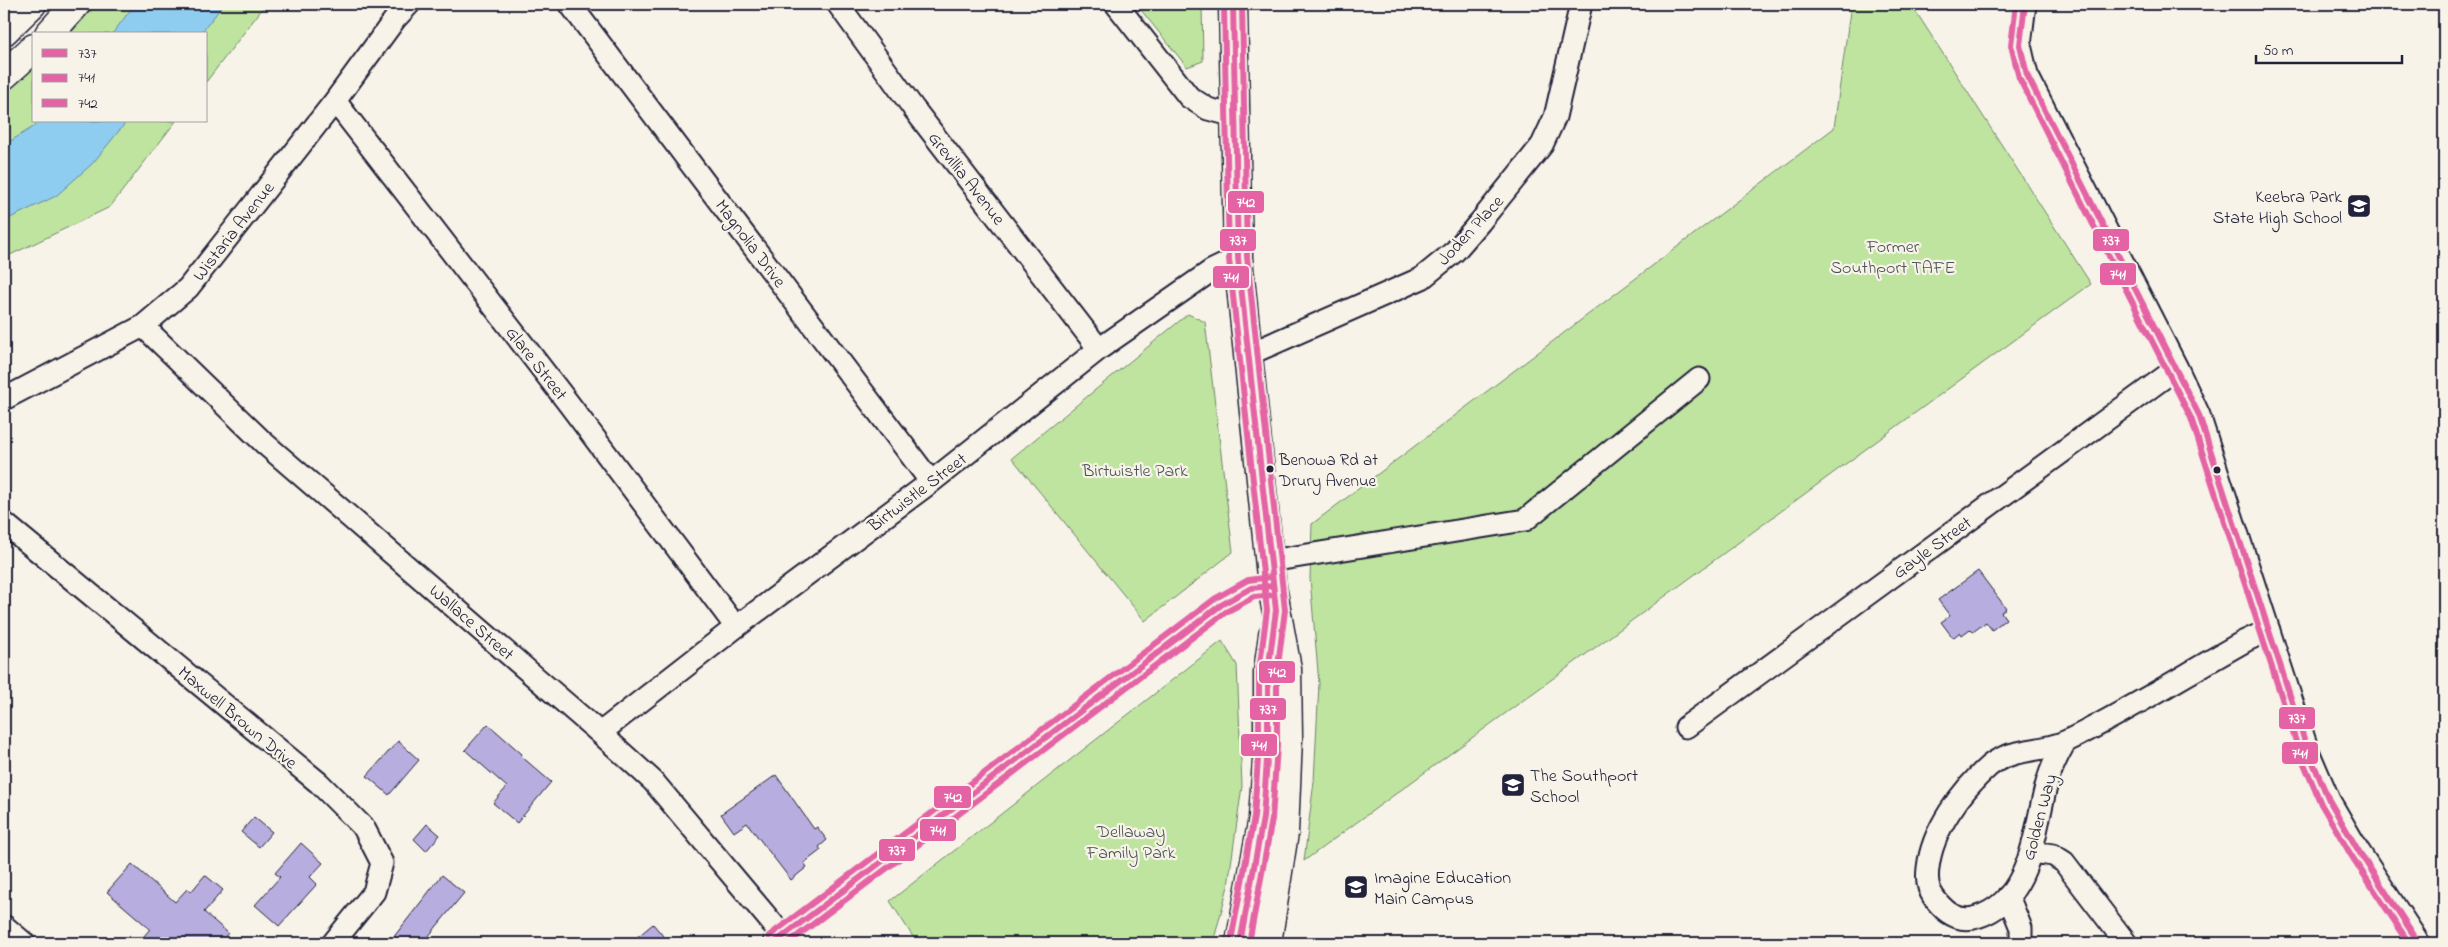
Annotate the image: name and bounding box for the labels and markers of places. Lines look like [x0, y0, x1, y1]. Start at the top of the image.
place label: Keebra Park State High School [2213, 185, 2342, 233]
school or university icon: Keebra Park State High School [2346, 193, 2372, 219]
place label: Benowa Rd at Drury Avenue [1278, 448, 1378, 495]
marker: Benowa Rd at Drury Avenue [1265, 464, 1275, 474]
unlabelled marker [2212, 465, 2222, 475]
place label: The Southport School [1530, 764, 1638, 811]
school or university icon: The Southport School [1500, 772, 1526, 798]
place label: Imagine Education Main Campus [1374, 866, 1511, 913]
school or university icon: Imagine Education Main Campus [1343, 874, 1369, 900]

